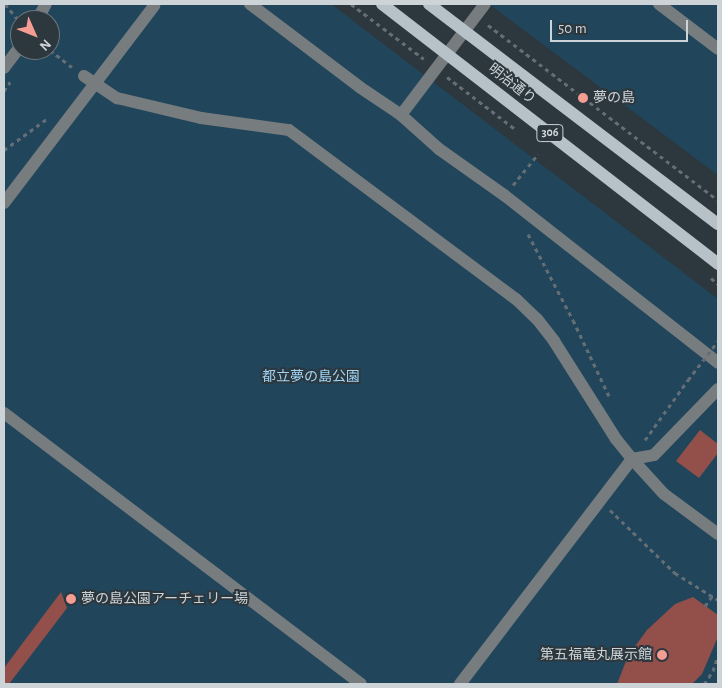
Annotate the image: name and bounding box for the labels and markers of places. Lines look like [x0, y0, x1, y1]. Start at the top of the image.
place label: 夢の島 [593, 90, 635, 106]
marker: 夢の島 [577, 92, 589, 104]
place label: 夢の島公園アーチェリー場 [81, 591, 248, 607]
marker: 夢の島公園アーチェリー場 [65, 593, 77, 605]
place label: 第五福竜丸展示館 [540, 647, 652, 663]
marker: 第五福竜丸展示館 [656, 649, 668, 661]

